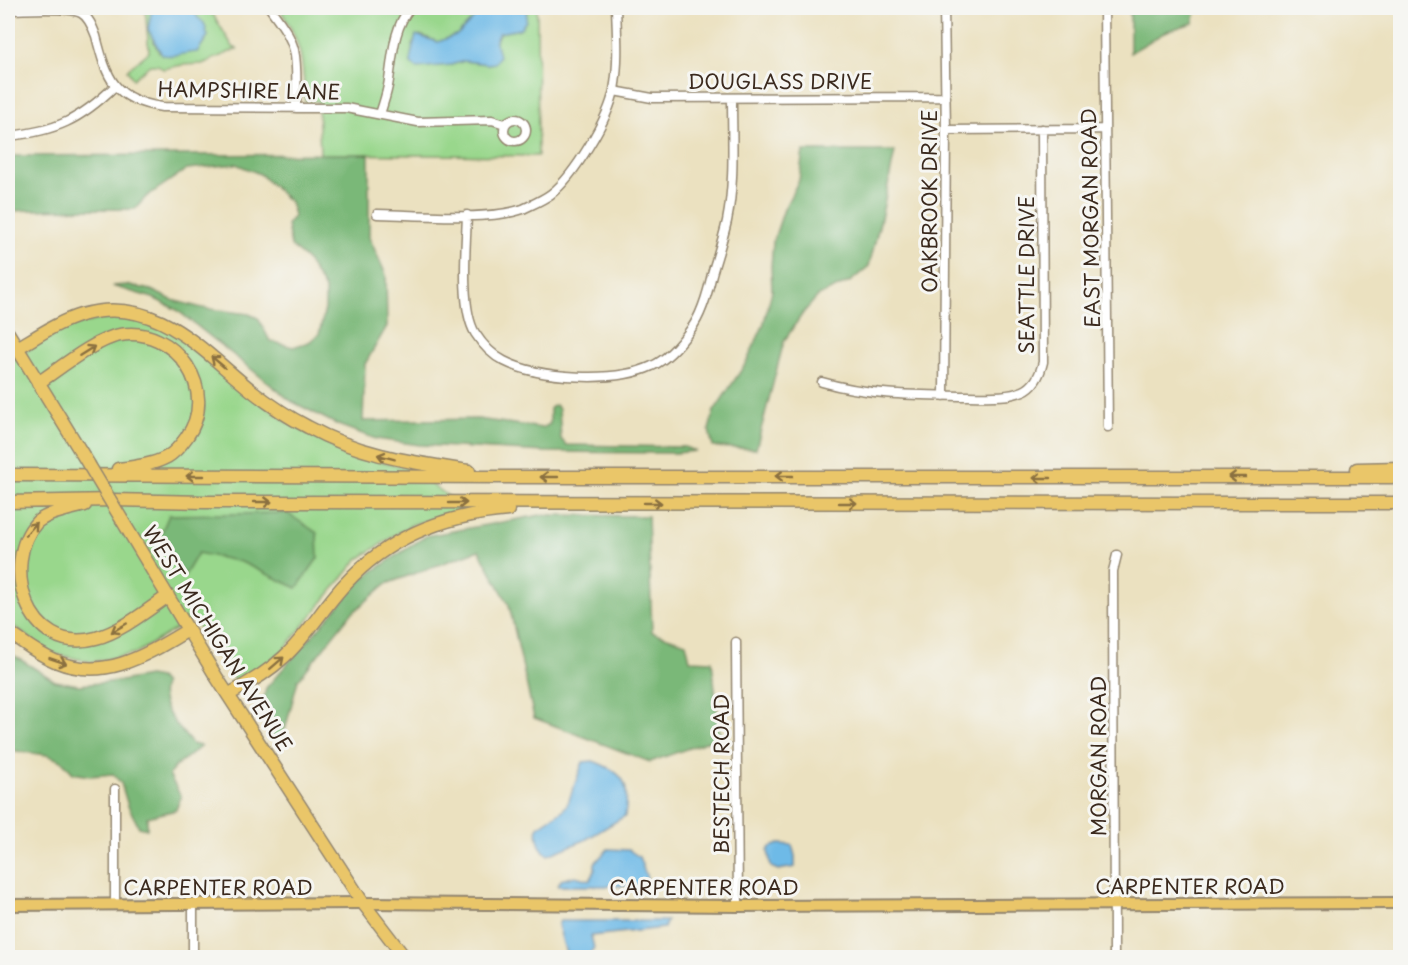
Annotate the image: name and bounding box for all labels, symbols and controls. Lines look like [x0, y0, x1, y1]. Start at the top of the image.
street label: DOUGLASS DRIVE [688, 66, 872, 96]
street label: HAMPSHIRE LANE [157, 73, 341, 107]
street label: EAST MORGAN ROAD [1073, 108, 1107, 328]
street label: OAKBROOK DRIVE [914, 109, 944, 293]
street label: SEATTLE DRIVE [1011, 196, 1041, 354]
one-way arrow [78, 344, 95, 356]
one-way arrow [211, 355, 226, 369]
one-way arrow [377, 451, 396, 463]
one-way arrow [186, 470, 206, 482]
one-way arrow [540, 471, 560, 483]
one-way arrow [775, 471, 795, 482]
one-way arrow [1228, 471, 1248, 483]
one-way arrow [1033, 472, 1053, 483]
one-way arrow [252, 496, 272, 508]
one-way arrow [447, 497, 467, 509]
one-way arrow [642, 497, 662, 509]
one-way arrow [837, 497, 857, 509]
street label: WEST MICHIGAN AVENUE [136, 519, 300, 757]
one-way arrow [24, 522, 38, 537]
one-way arrow [110, 623, 128, 634]
one-way arrow [269, 656, 284, 670]
one-way arrow [48, 657, 67, 668]
street label: MORGAN ROAD [1083, 676, 1113, 836]
street label: BESTECH ROAD [706, 694, 736, 854]
street label: CARPENTER ROAD [1095, 871, 1285, 901]
street label: CARPENTER ROAD [123, 872, 313, 902]
street label: CARPENTER ROAD [609, 872, 799, 902]

